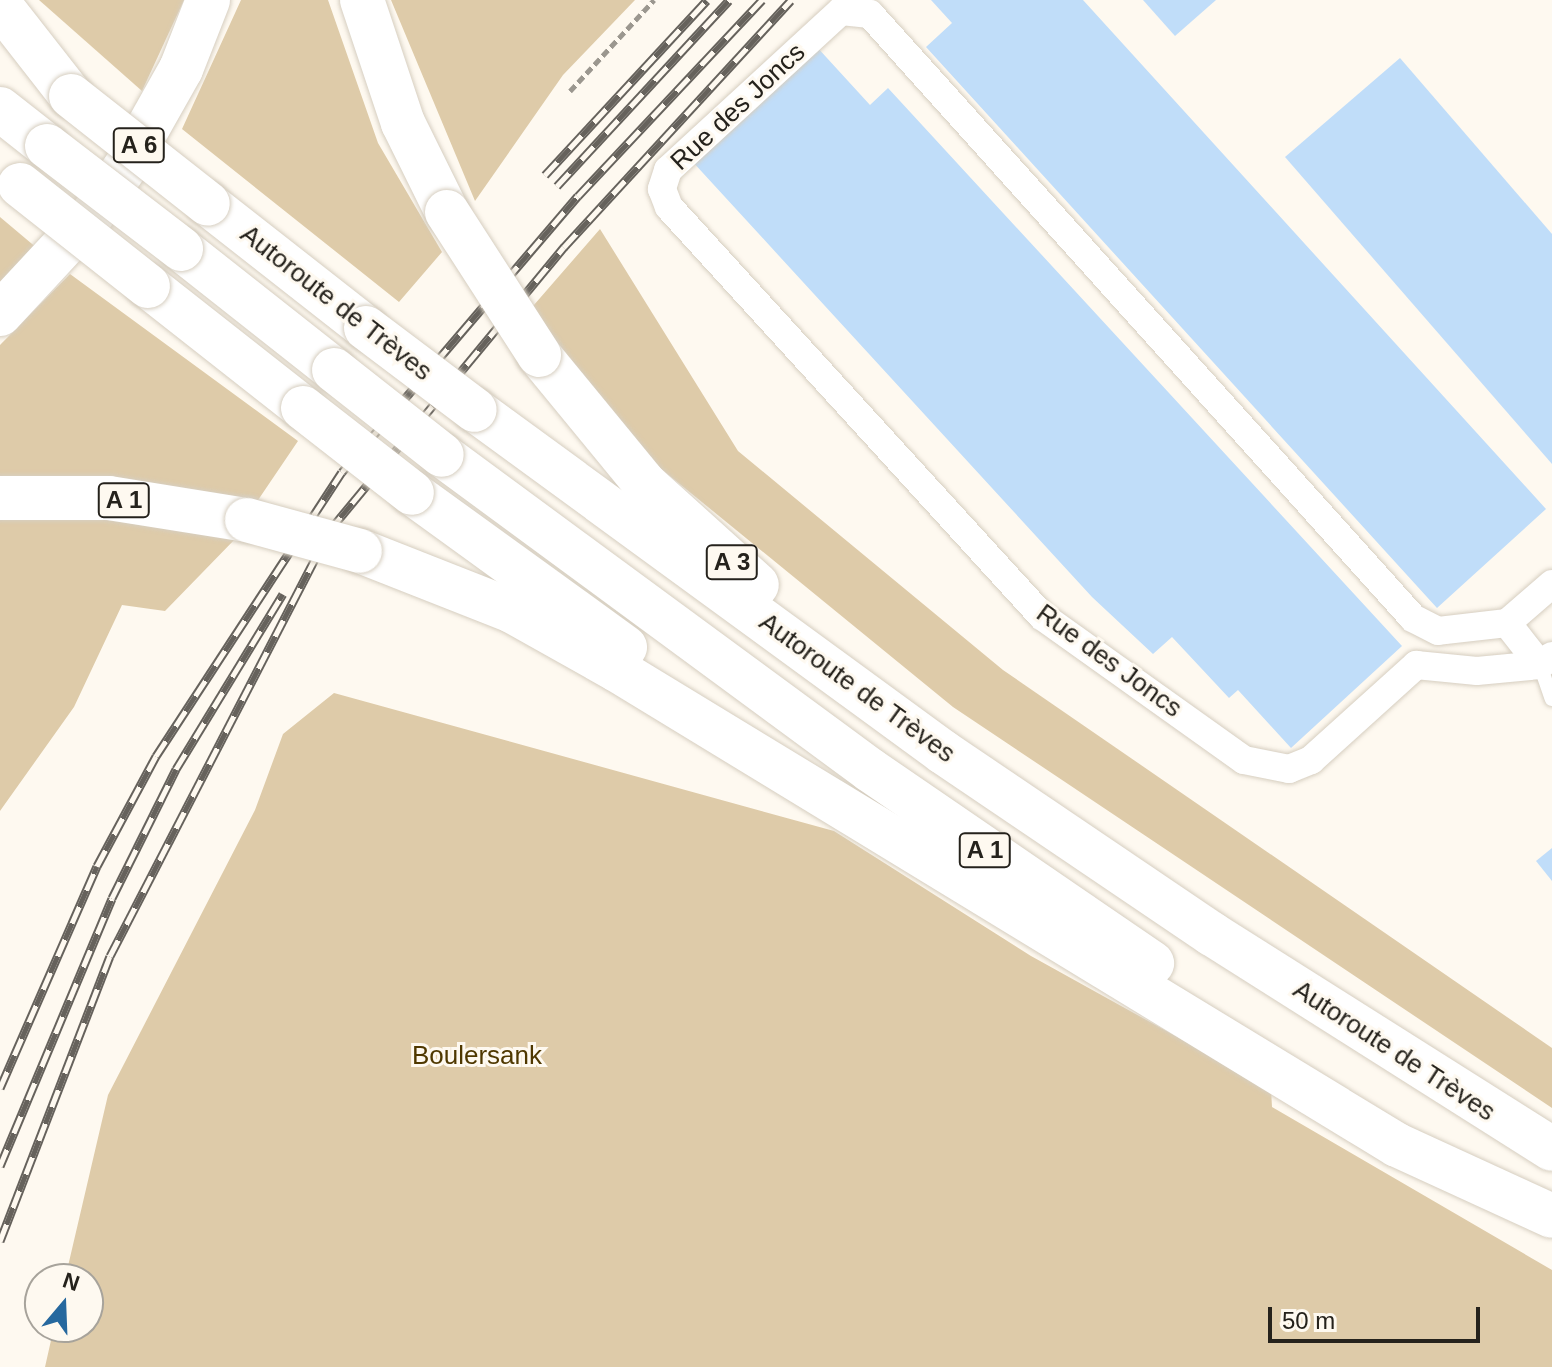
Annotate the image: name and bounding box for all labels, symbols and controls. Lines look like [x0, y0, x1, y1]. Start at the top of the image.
street label: Rue des Joncs [664, 37, 812, 177]
road number: A 6 [111, 125, 167, 165]
street label: Autoroute de Trèves [234, 218, 438, 388]
road number: A 1 [96, 480, 152, 520]
road number: A 3 [704, 542, 760, 582]
street label: Rue des Joncs [1030, 598, 1188, 724]
street label: Autoroute de Trèves [753, 606, 961, 770]
road number: A 1 [957, 830, 1013, 870]
street label: Autoroute de Trèves [1287, 974, 1501, 1128]
park label: Boulersank [412, 1040, 542, 1072]
north arrow [24, 1263, 104, 1343]
text: N [60, 1267, 83, 1296]
scale bar [1272, 1291, 1484, 1341]
text: 50 m [1282, 1307, 1335, 1334]

